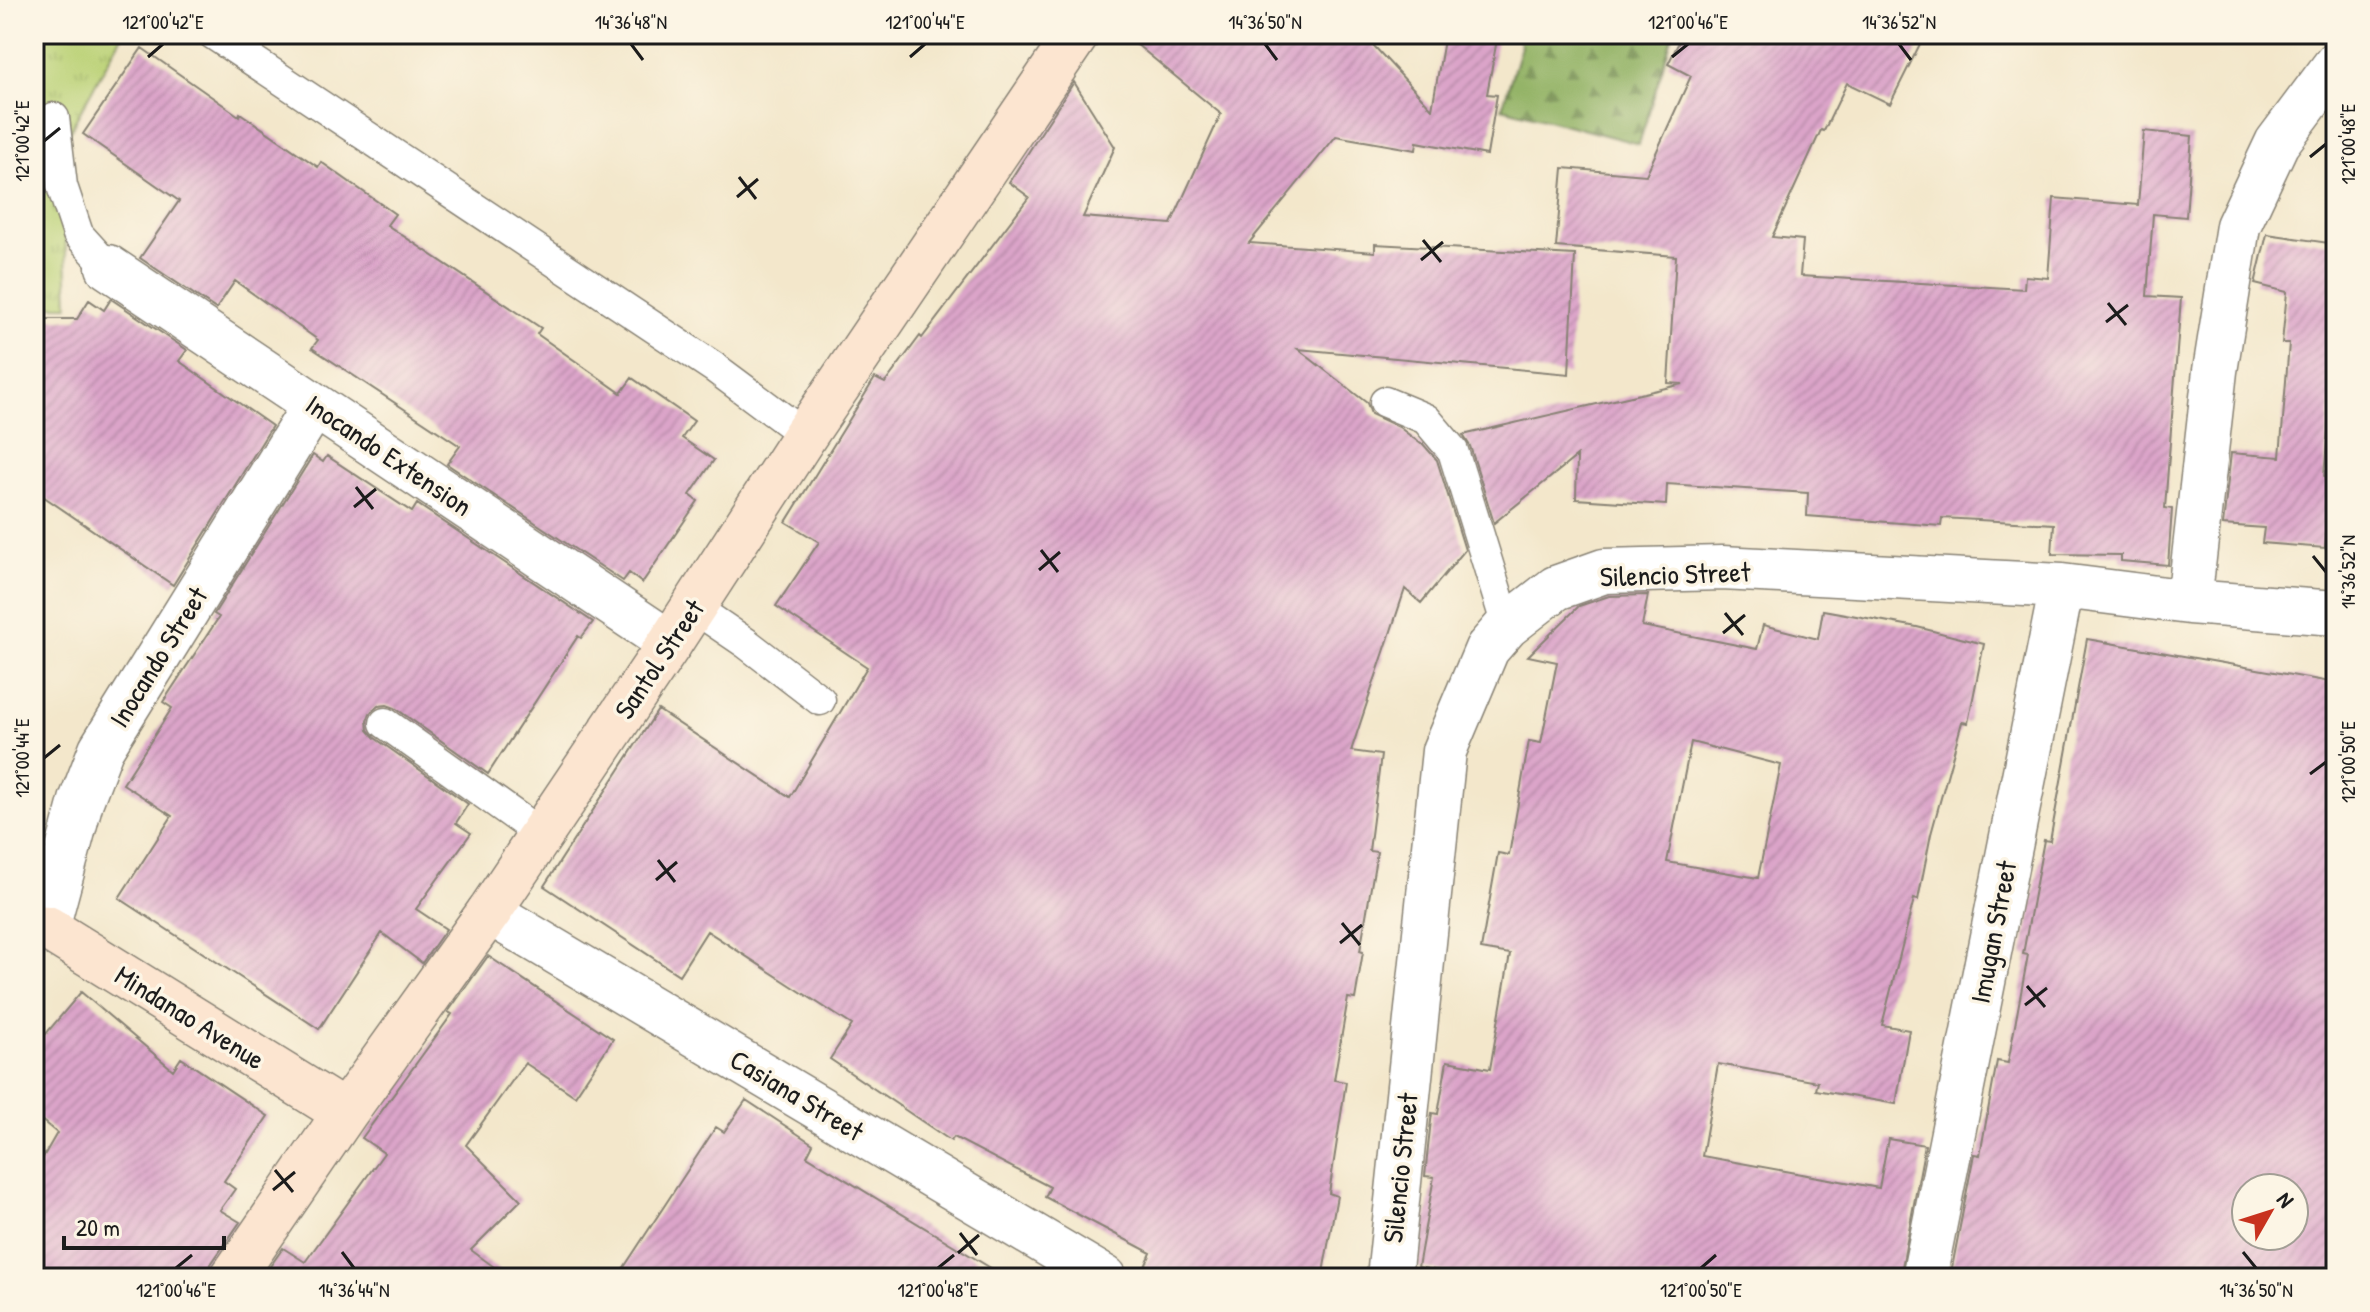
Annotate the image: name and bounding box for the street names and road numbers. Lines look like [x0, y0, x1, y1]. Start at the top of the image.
street label: Inocando Extension [298, 385, 480, 525]
street label: Silencio Street [1599, 552, 1751, 596]
street label: Inocando Street [100, 579, 216, 734]
street label: Santol Street [605, 592, 713, 726]
street label: Imugan Street [1961, 857, 2026, 1007]
street label: Mindanao Avenue [108, 956, 272, 1078]
street label: Casiana Street [723, 1040, 871, 1150]
street label: Silencio Street [1373, 1091, 1427, 1245]

